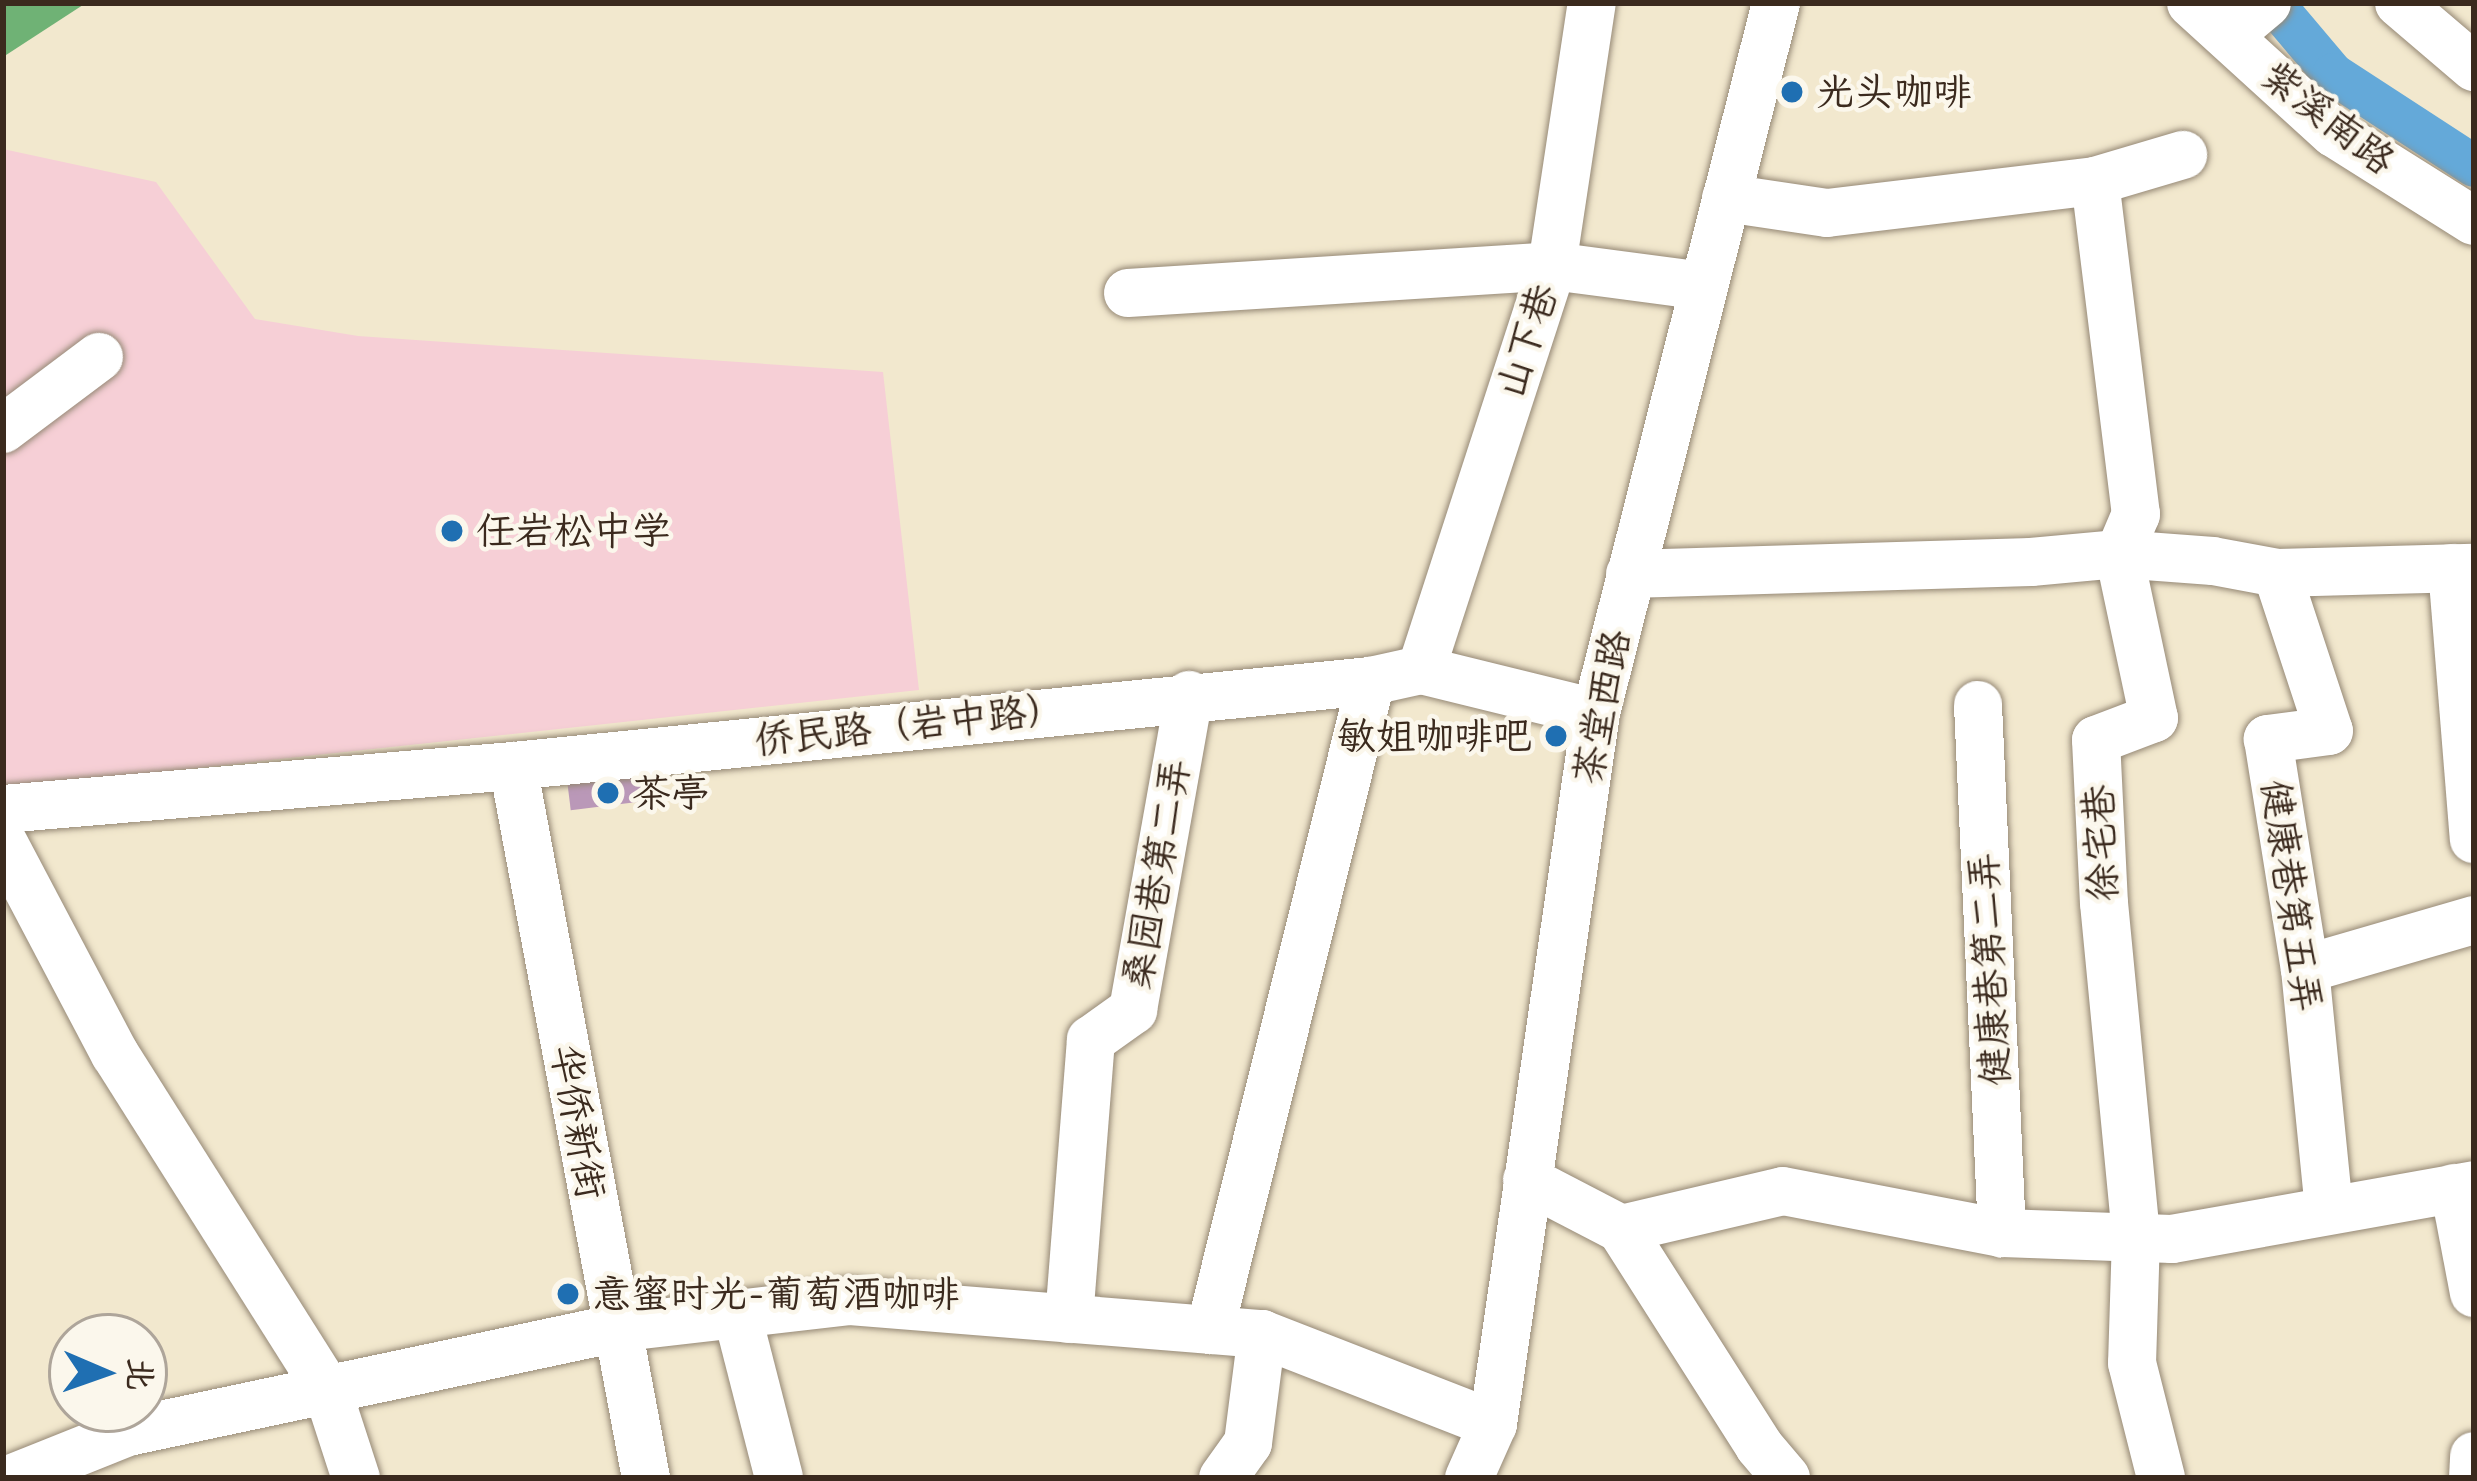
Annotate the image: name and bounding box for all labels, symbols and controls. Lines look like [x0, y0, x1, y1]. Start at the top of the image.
street label: 紫溪南路 [2252, 52, 2404, 184]
place label: 光头咖啡 [1816, 69, 1972, 115]
marker: 光头咖啡 [1779, 79, 1805, 105]
street label: 山下巷 [1487, 278, 1567, 404]
place label: 任岩松中学 [476, 508, 671, 554]
marker: 任岩松中学 [439, 518, 465, 544]
street label: 茶堂西路 [1564, 626, 1640, 788]
street label: 侨民路（岩中路） [752, 685, 1068, 765]
place label: 敏姐咖啡吧 [1337, 713, 1532, 759]
marker: 敏姐咖啡吧 [1543, 723, 1569, 749]
street label: 桑园巷第二弄 [1114, 755, 1200, 993]
place label: 茶亭 [632, 770, 710, 816]
street label: 健康巷第五弄 [2252, 777, 2330, 1015]
marker: 茶亭 [595, 780, 621, 806]
street label: 徐宅巷 [2075, 783, 2127, 903]
street label: 健康巷第二弄 [1961, 851, 2019, 1087]
street label: 华侨新街 [541, 1041, 615, 1203]
place label: 意蜜时光-葡萄酒咖啡 [592, 1271, 960, 1317]
marker: 意蜜时光-葡萄酒咖啡 [555, 1281, 581, 1307]
north arrow [48, 1313, 168, 1433]
text: 北 [119, 1357, 163, 1391]

